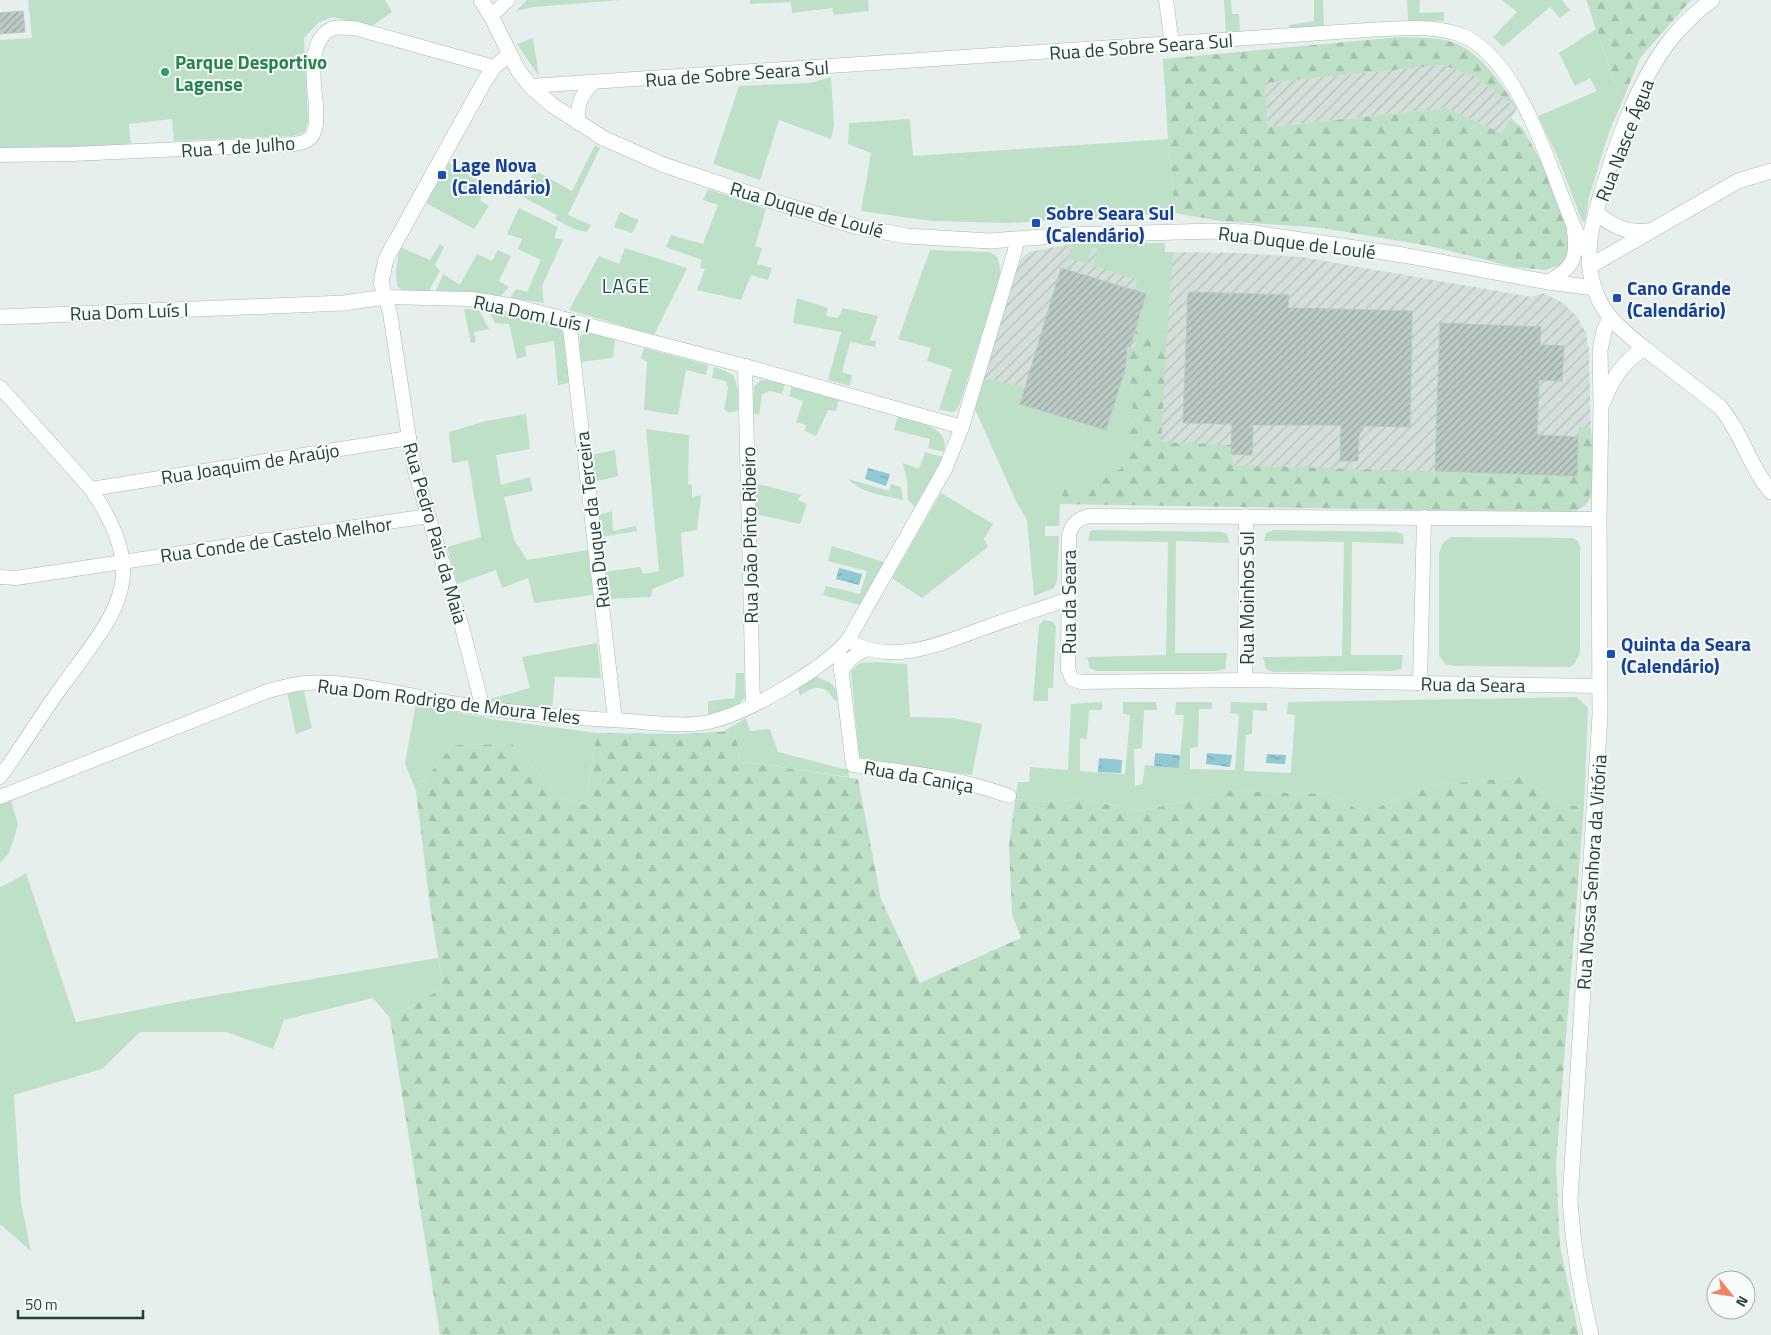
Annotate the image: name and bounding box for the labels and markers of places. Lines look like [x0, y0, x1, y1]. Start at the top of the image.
place label: Parque Desportivo Lagense [175, 47, 327, 98]
marker: Parque Desportivo Lagense [159, 66, 171, 78]
place label: Lage Nova (Calendário) [452, 150, 551, 201]
marker: Lage Nova (Calendário) [436, 169, 448, 181]
place label: Sobre Seara Sul (Calendário) [1046, 198, 1174, 249]
marker: Sobre Seara Sul (Calendário) [1030, 217, 1042, 229]
place label: Cano Grande (Calendário) [1627, 273, 1731, 324]
marker: Cano Grande (Calendário) [1611, 292, 1623, 304]
place label: Quinta da Seara (Calendário) [1621, 629, 1751, 680]
marker: Quinta da Seara (Calendário) [1605, 648, 1617, 660]

